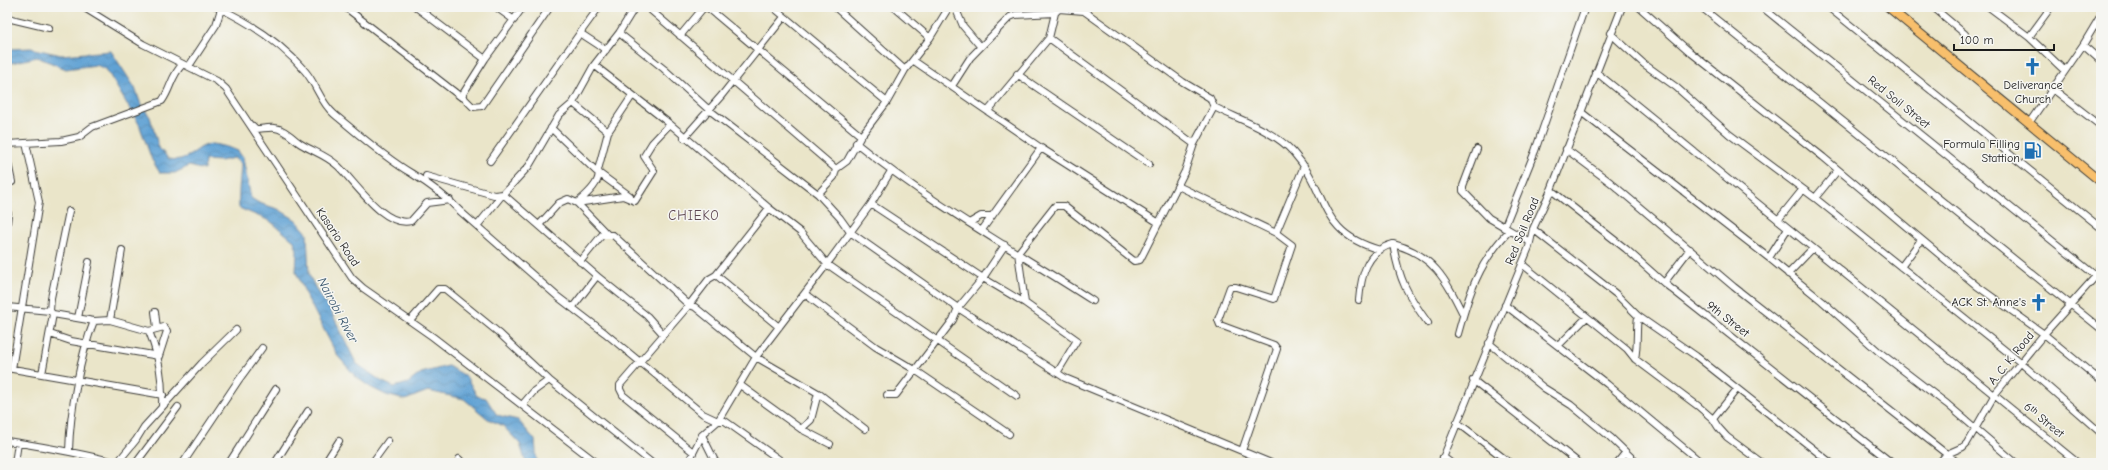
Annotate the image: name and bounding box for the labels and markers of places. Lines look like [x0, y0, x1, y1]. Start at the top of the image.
church icon: Deliverance Church [2023, 56, 2043, 76]
place label: Deliverance Church [2004, 78, 2062, 106]
place label: Formula Filling Stattion [1943, 137, 2020, 165]
fuel station icon: Formula Filling Stattion [2023, 141, 2043, 161]
church icon: ACK St. Anne's [2029, 292, 2049, 312]
place label: ACK St. Anne's [1951, 295, 2026, 309]

